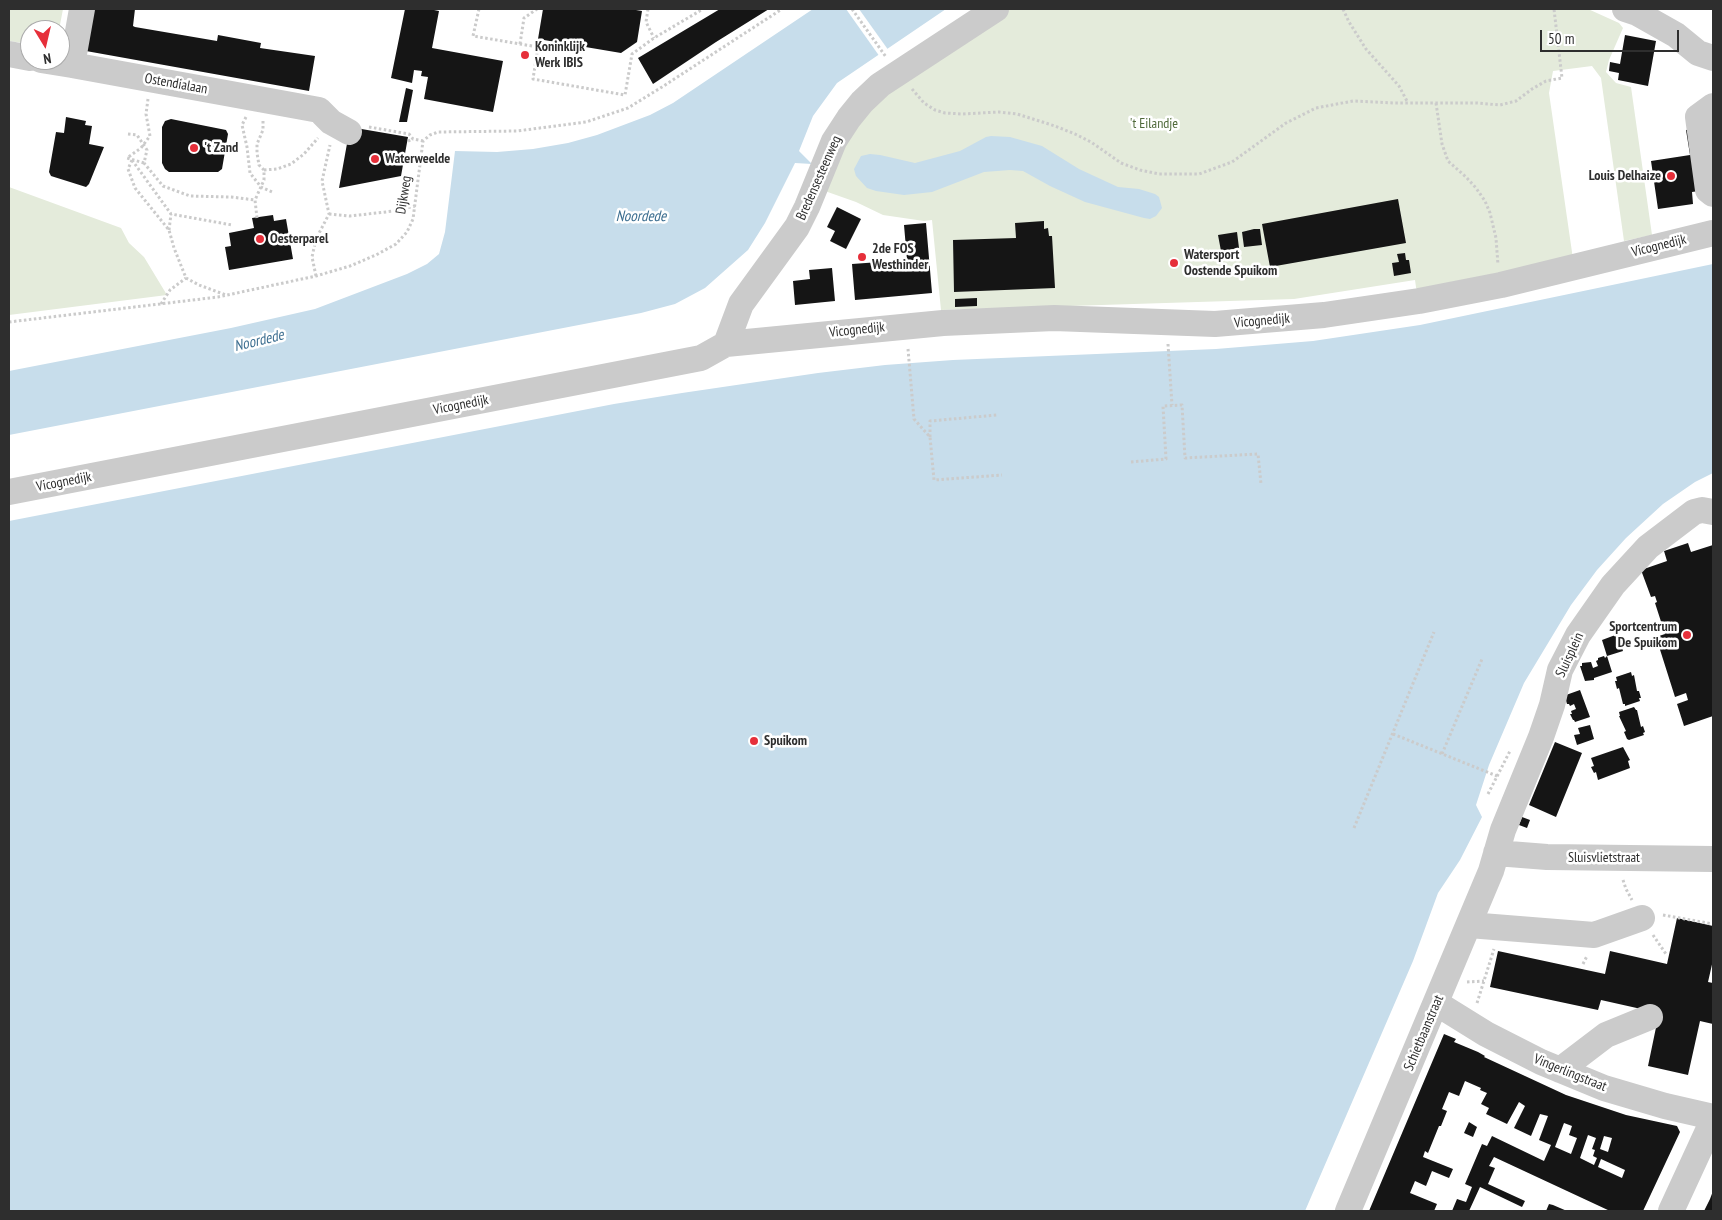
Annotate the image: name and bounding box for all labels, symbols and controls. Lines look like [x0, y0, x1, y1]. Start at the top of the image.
north arrow [20, 20, 70, 70]
scale bar [1542, 20, 1681, 52]
text: 50 m [1548, 29, 1574, 48]
place label: Koninklijk Werk IBIS [535, 39, 585, 72]
text: N [42, 49, 52, 68]
marker: Koninklijk Werk IBIS [519, 49, 531, 61]
street label: Ostendialaan [143, 70, 209, 98]
park label: 't Eilandje [1130, 116, 1178, 132]
street label: Bredensesteenweg [793, 133, 845, 223]
place label: 't Zand [204, 140, 238, 156]
marker: 't Zand [188, 142, 200, 154]
place label: Waterweelde [385, 151, 450, 167]
marker: Waterweelde [369, 153, 381, 165]
place label: Louis Delhaize [1589, 168, 1661, 184]
marker: Louis Delhaize [1665, 170, 1677, 182]
street label: Dijkweg [393, 175, 415, 215]
water label: Noordede [616, 208, 666, 226]
place label: Oesterparel [270, 231, 328, 247]
street label: Vicognedijk [1630, 231, 1688, 261]
marker: Oesterparel [254, 233, 266, 245]
place label: 2de FOS Westhinder [872, 241, 928, 274]
place label: Watersport Oostende Spuikom [1184, 247, 1277, 280]
marker: 2de FOS Westhinder [856, 251, 868, 263]
marker: Watersport Oostende Spuikom [1168, 257, 1180, 269]
street label: Vicognedijk [1233, 310, 1291, 332]
street label: Vicognedijk [828, 319, 886, 341]
water label: Noordede [232, 326, 286, 356]
street label: Vicognedijk [432, 391, 490, 419]
street label: Vicognedijk [35, 468, 93, 496]
place label: Sportcentrum De Spuikom [1609, 619, 1677, 652]
marker: Sportcentrum De Spuikom [1681, 629, 1693, 641]
street label: Sluisplein [1552, 630, 1588, 680]
place label: Spuikom [764, 733, 807, 749]
marker: Spuikom [748, 735, 760, 747]
street label: Sluisvlietstraat [1568, 850, 1640, 866]
street label: Schietbaanstraat [1401, 993, 1447, 1073]
street label: Vingerlingstraat [1531, 1051, 1609, 1095]

